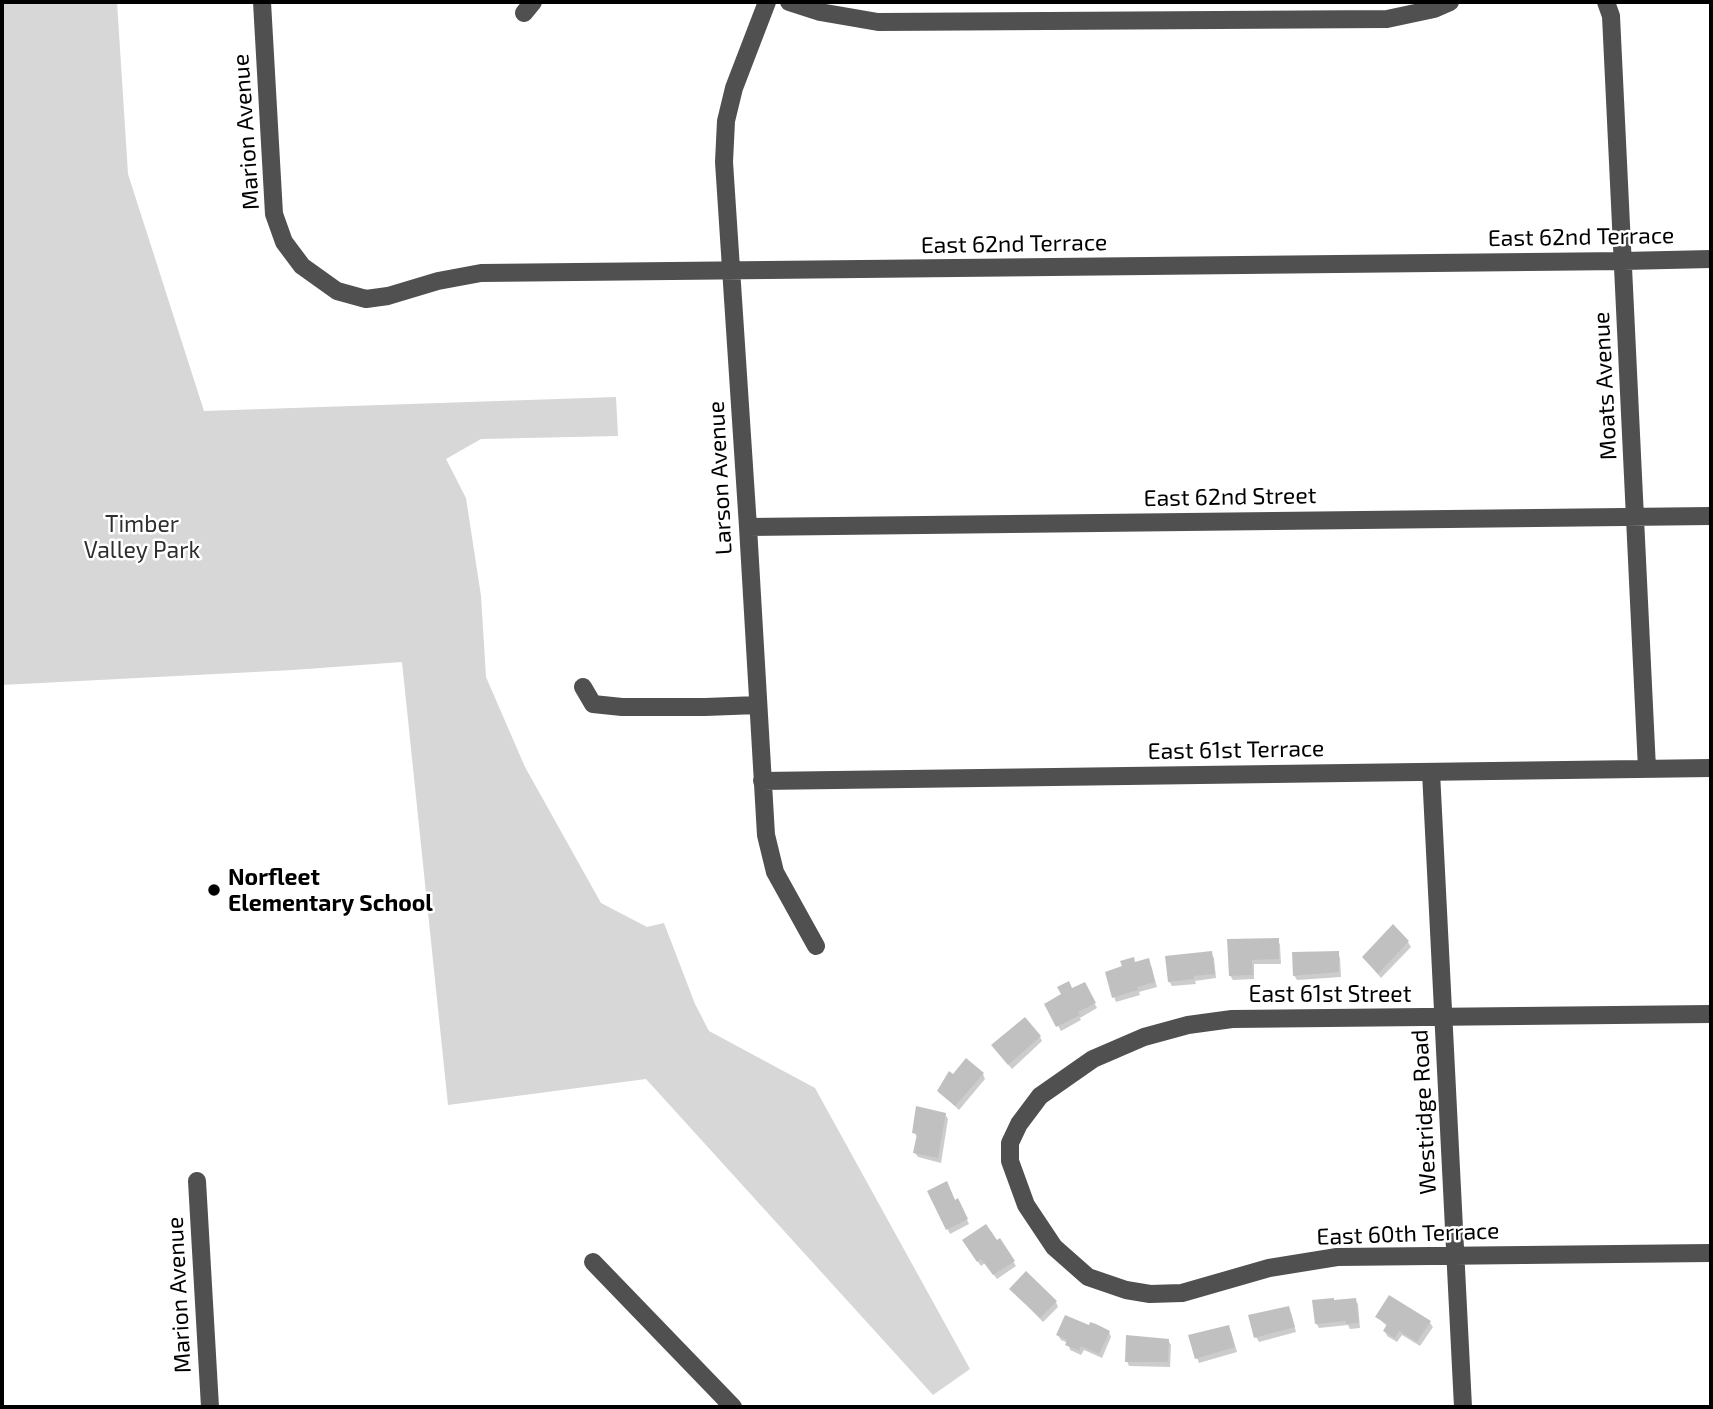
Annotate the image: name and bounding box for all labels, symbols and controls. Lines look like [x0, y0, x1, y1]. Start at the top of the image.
street label: Marion Avenue [227, 53, 265, 211]
street label: East 62nd Terrace [1488, 222, 1674, 252]
street label: East 62nd Terrace [921, 229, 1107, 259]
street label: Moats Avenue [1587, 311, 1623, 461]
street label: Larson Avenue [702, 400, 738, 556]
street label: East 62nd Street [1143, 482, 1317, 512]
park label: Timber Valley Park [84, 510, 200, 564]
street label: East 61st Terrace [1147, 735, 1325, 765]
place label: Norfleet Elementary School [228, 863, 433, 917]
marker: Norfleet Elementary School [206, 882, 222, 898]
street label: East 61st Street [1249, 980, 1411, 1008]
street label: Westridge Road [1406, 1029, 1442, 1195]
street label: Marion Avenue [161, 1216, 197, 1374]
street label: East 60th Terrace [1316, 1217, 1500, 1251]

